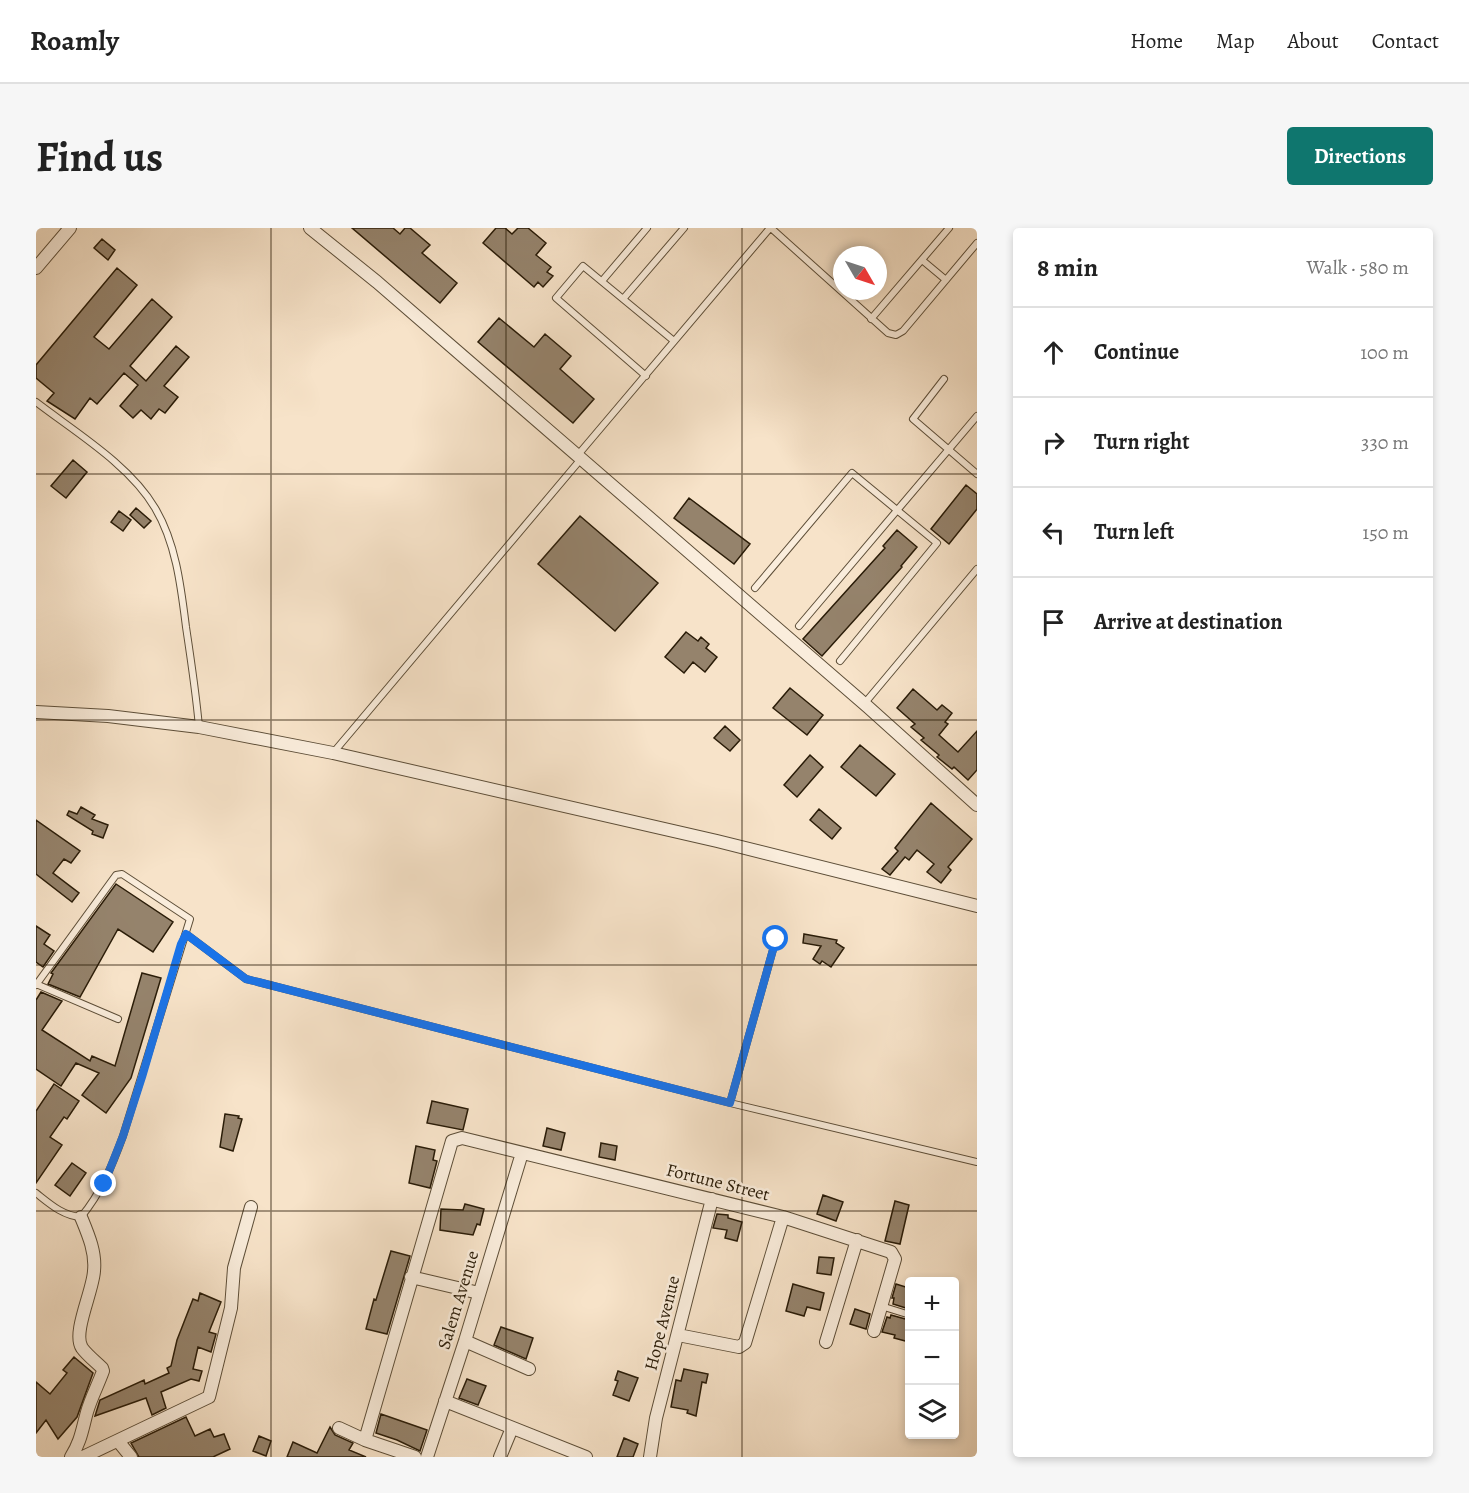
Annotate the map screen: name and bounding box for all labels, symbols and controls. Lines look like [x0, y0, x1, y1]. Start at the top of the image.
text: Roamly [30, 22, 119, 60]
text: Home [1130, 27, 1183, 55]
text: Map [1216, 27, 1254, 55]
text: About [1287, 27, 1339, 55]
text: Contact [1372, 27, 1439, 55]
button: Directions [1287, 127, 1433, 185]
text: Find us [36, 128, 163, 185]
north arrow [833, 246, 887, 300]
text: 8 min [1037, 250, 1098, 285]
text: Walk · 580 m [1306, 254, 1409, 281]
icon: ahead [1037, 336, 1070, 369]
text: Continue [1094, 337, 1179, 367]
text: 100 m [1360, 339, 1409, 366]
icon: right [1037, 426, 1070, 459]
text: Turn right [1094, 427, 1190, 457]
text: 330 m [1361, 429, 1409, 456]
icon: left [1037, 516, 1070, 549]
text: Turn left [1094, 517, 1174, 547]
text: 150 m [1362, 519, 1409, 546]
icon: arrive [1037, 606, 1070, 639]
text: Arrive at destination [1094, 607, 1283, 637]
route start [762, 925, 788, 951]
street label: Fortune Street [664, 1158, 772, 1206]
route end [90, 1170, 116, 1196]
street label: Salem Avenue [432, 1248, 484, 1352]
street label: Hope Avenue [639, 1273, 685, 1373]
map controls [905, 1277, 959, 1439]
button: + [905, 1277, 959, 1331]
button: − [905, 1331, 959, 1385]
button: layers [905, 1385, 959, 1439]

